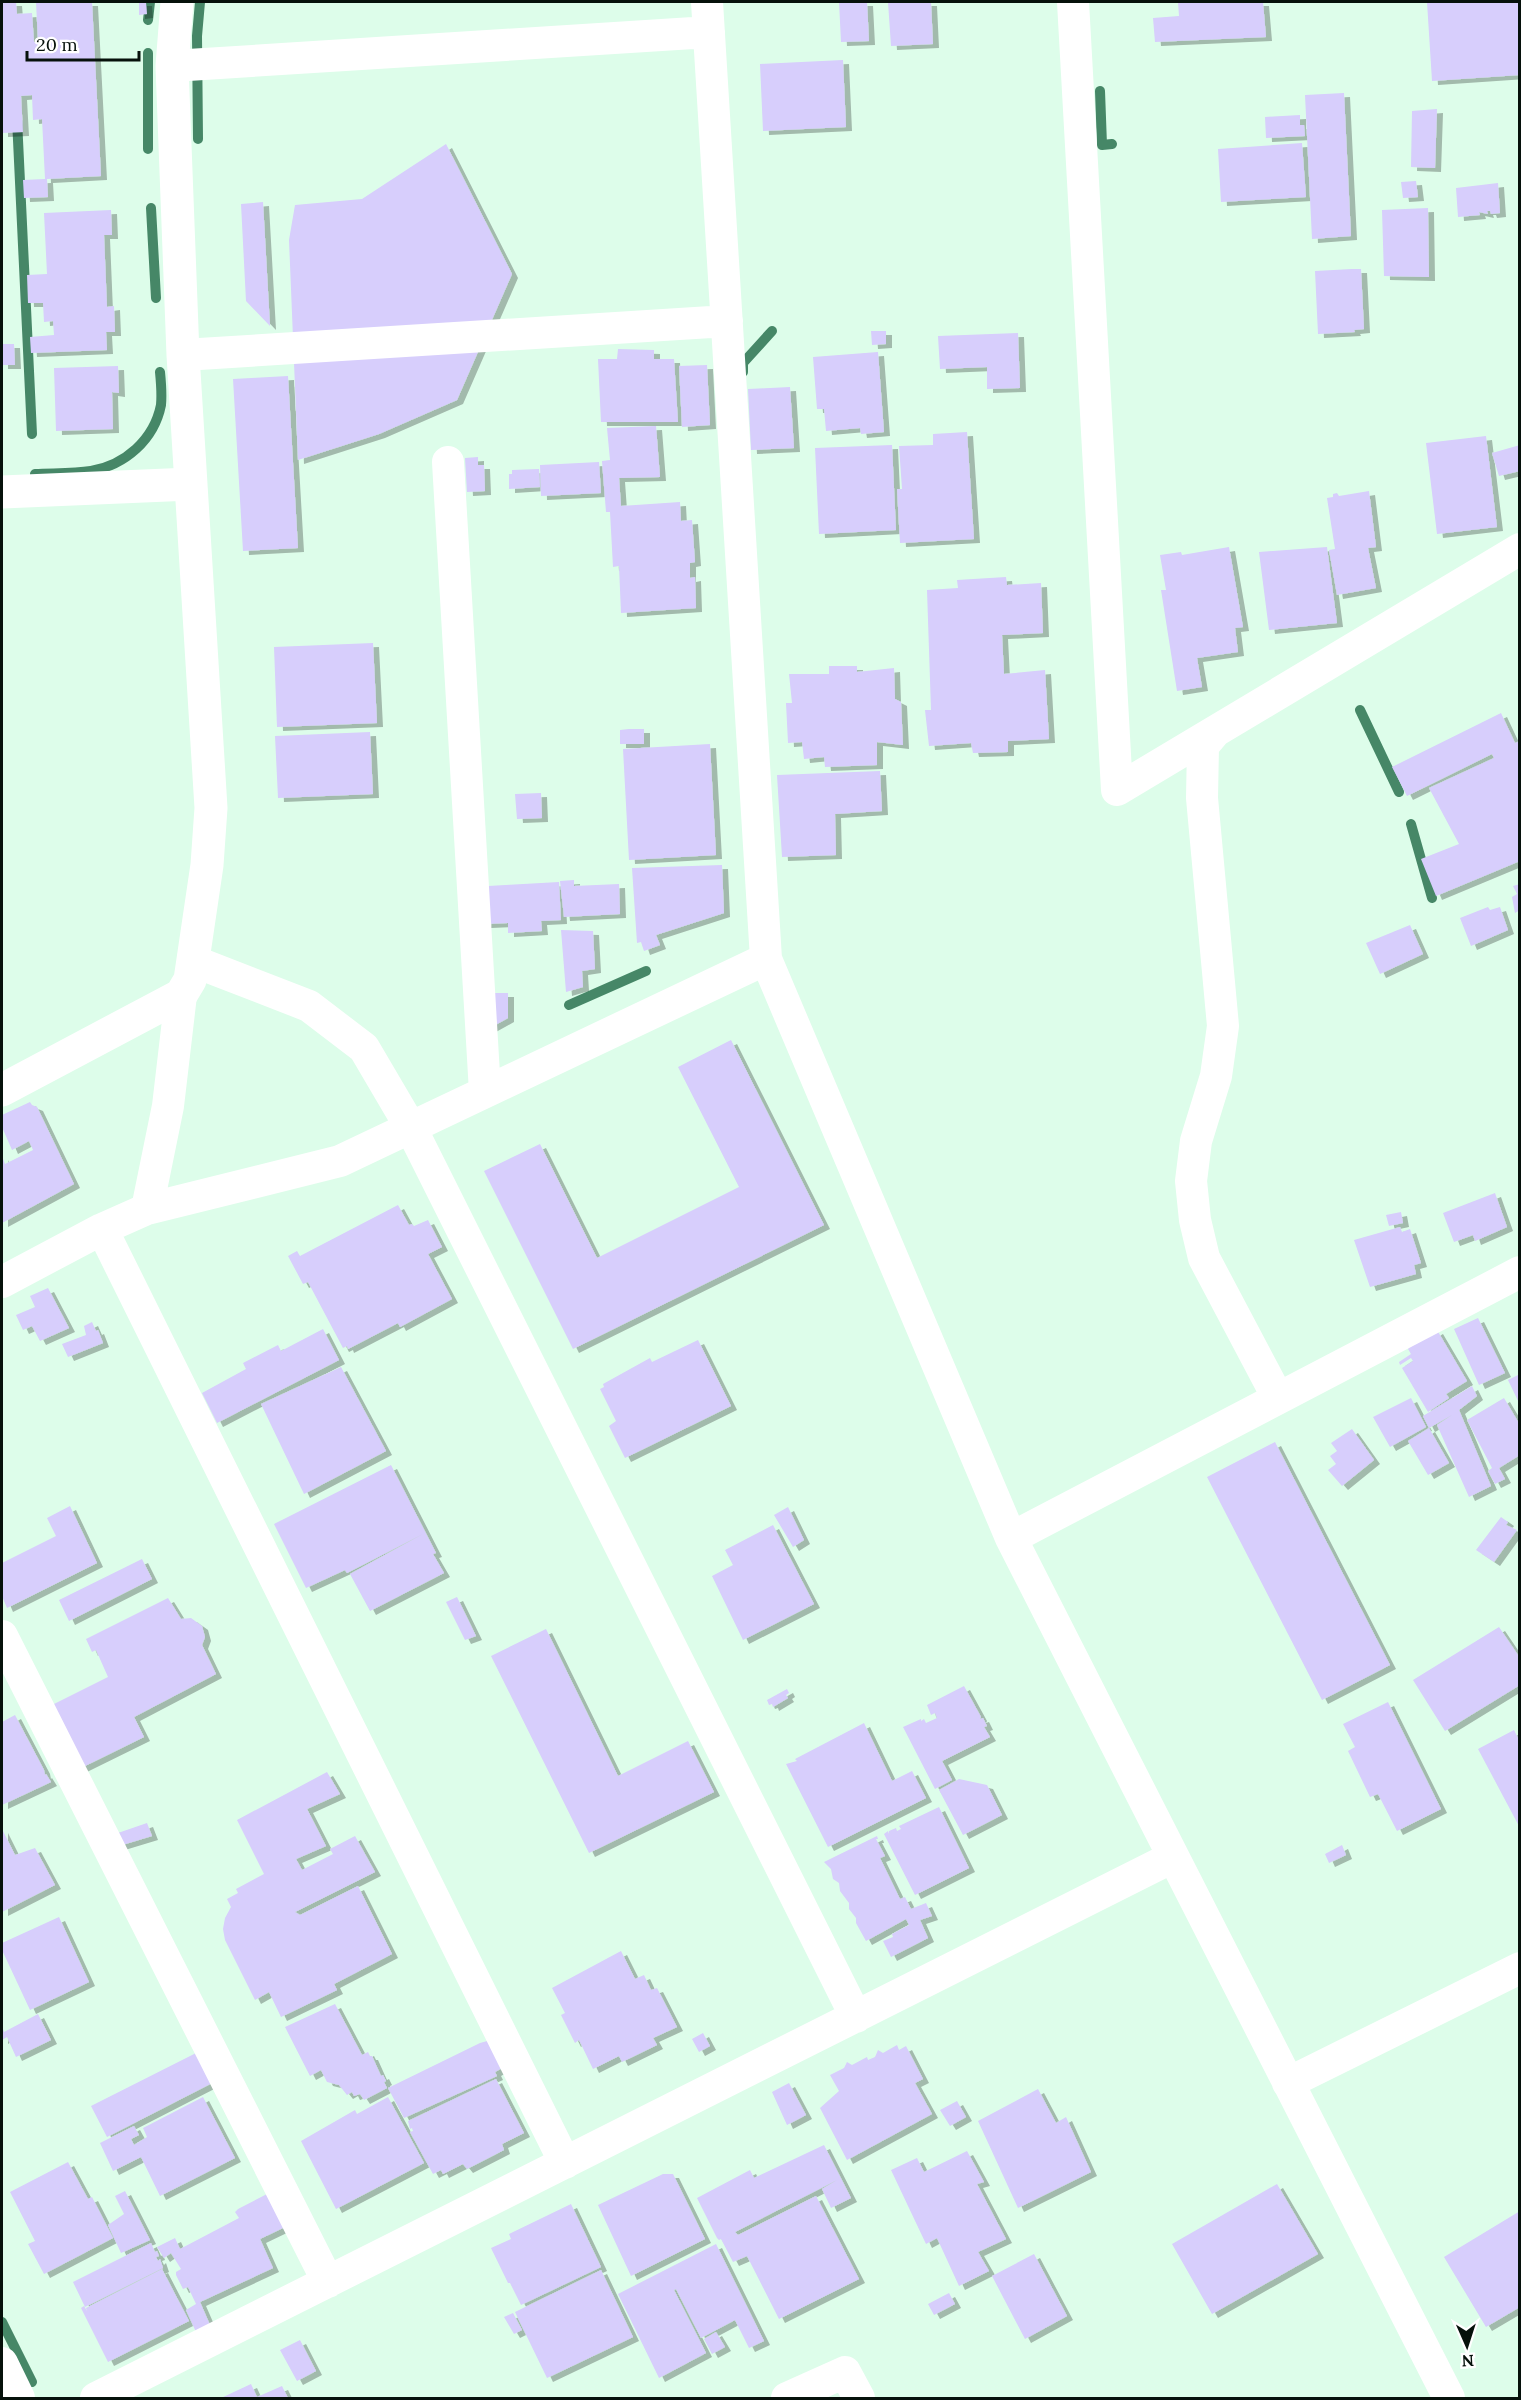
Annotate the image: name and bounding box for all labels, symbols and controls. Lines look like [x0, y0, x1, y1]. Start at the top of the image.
scale bar [27, 24, 140, 62]
text: 20 m [36, 33, 78, 56]
north arrow [1437, 2316, 1497, 2376]
text: N [1461, 2351, 1474, 2371]

